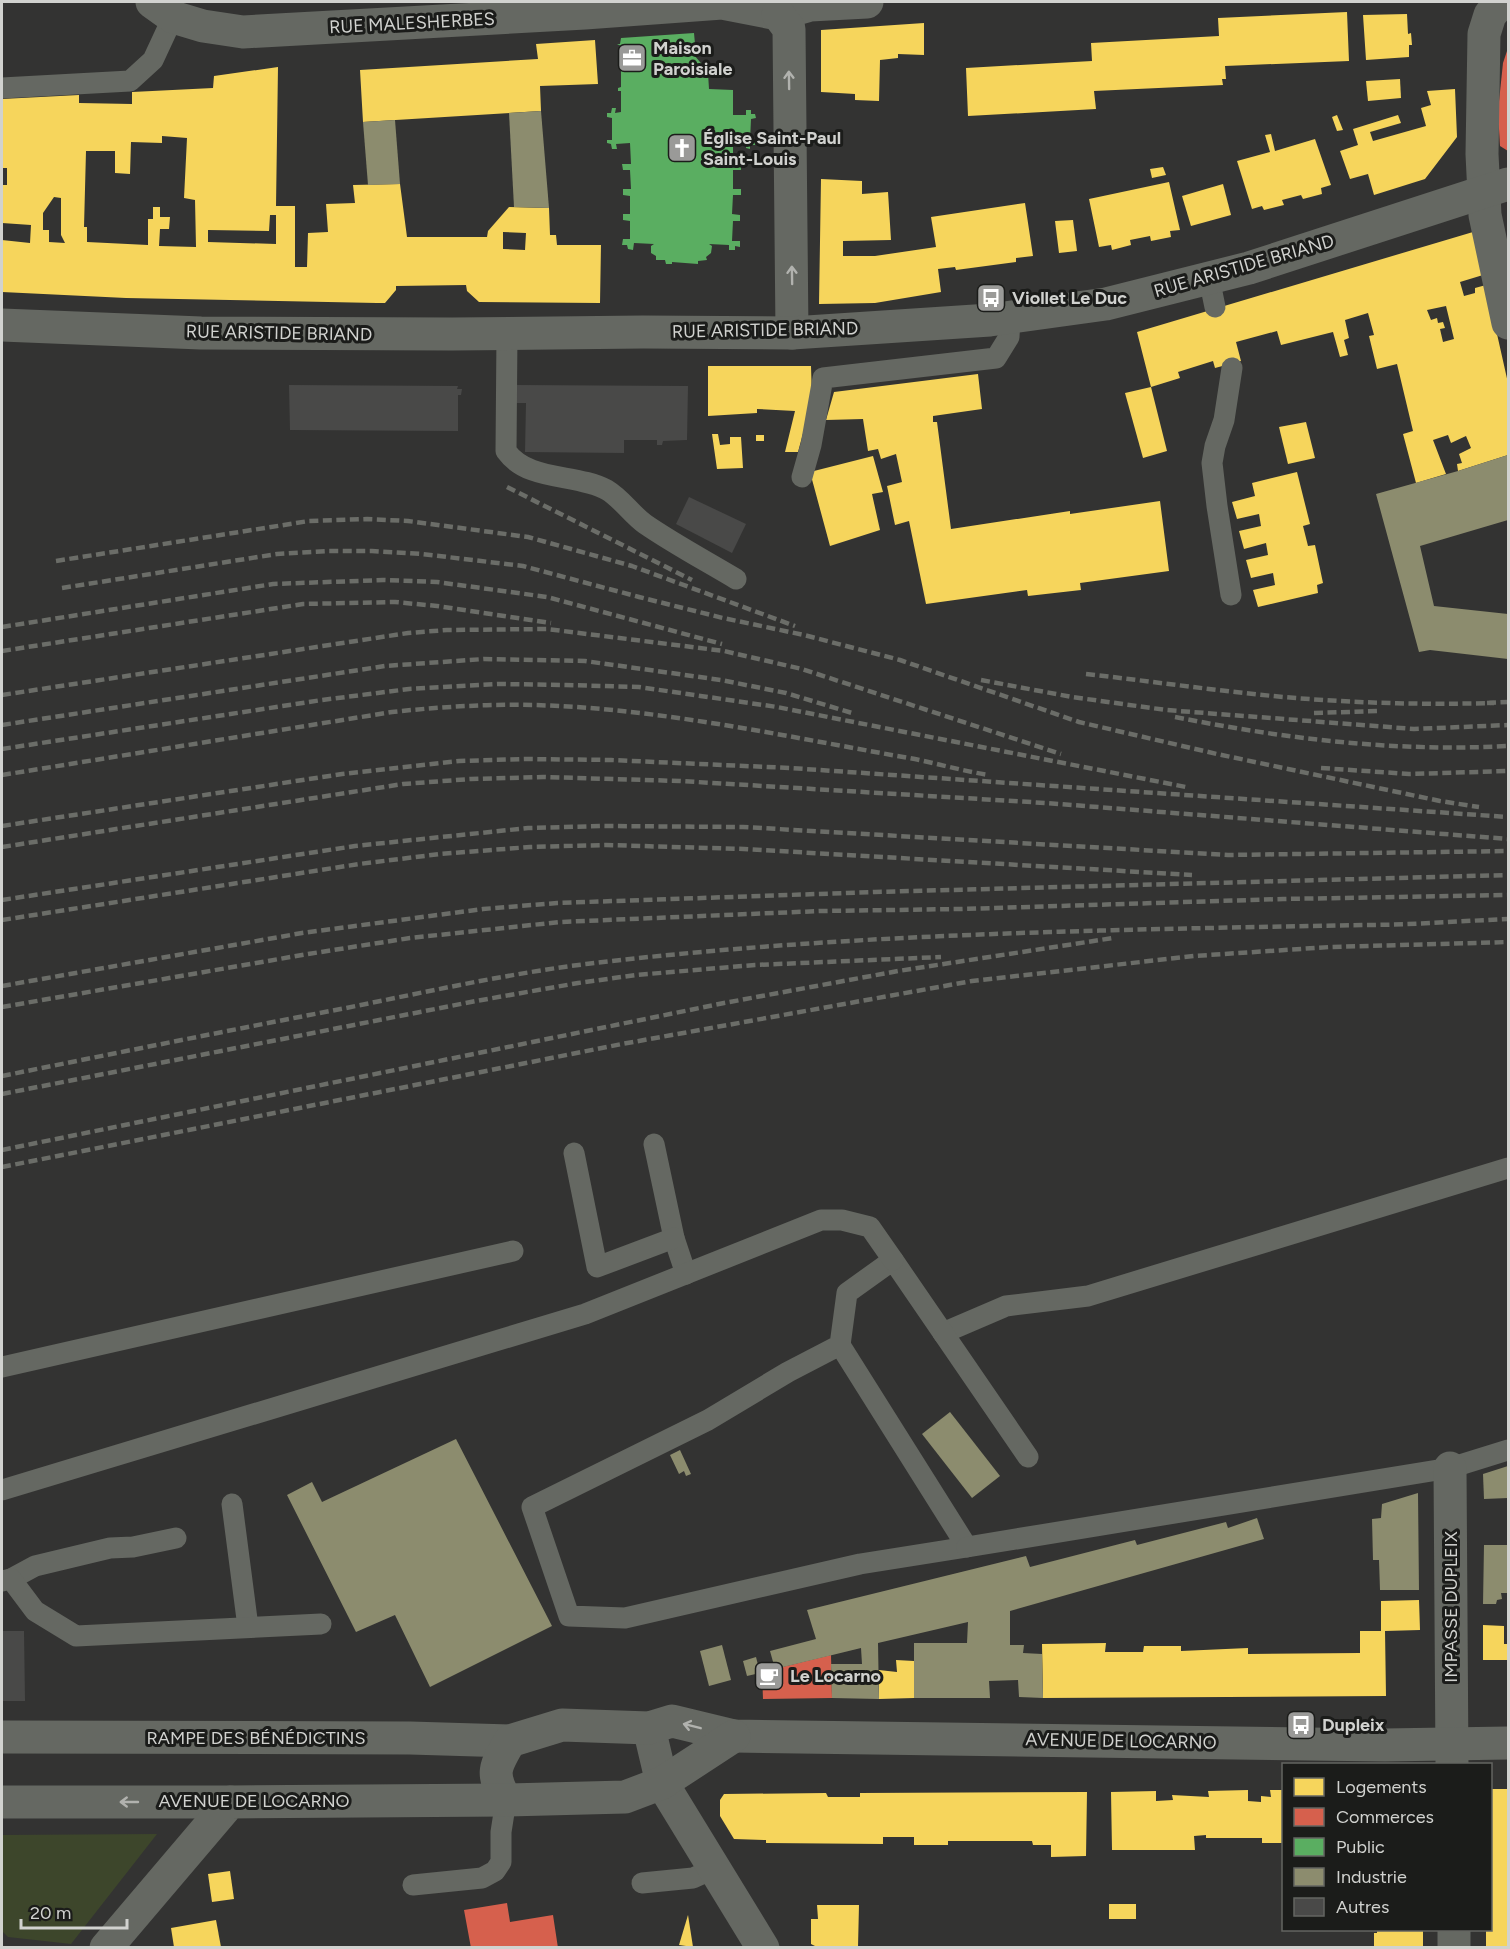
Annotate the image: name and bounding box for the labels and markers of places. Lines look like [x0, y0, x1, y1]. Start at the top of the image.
place label: Maison Paroisiale [653, 37, 732, 80]
office icon: Maison Paroisiale [616, 42, 648, 74]
place label: Église Saint-Paul Saint-Louis [703, 127, 841, 170]
church icon: Église Saint-Paul Saint-Louis [666, 132, 698, 164]
bus stop icon: Viollet Le Duc [975, 282, 1007, 314]
place label: Viollet Le Duc [1012, 287, 1127, 309]
cafe icon: Le Locarno [753, 1660, 785, 1692]
place label: Le Locarno [790, 1665, 881, 1687]
bus stop icon: Dupleix [1285, 1709, 1317, 1741]
place label: Dupleix [1322, 1714, 1385, 1736]

